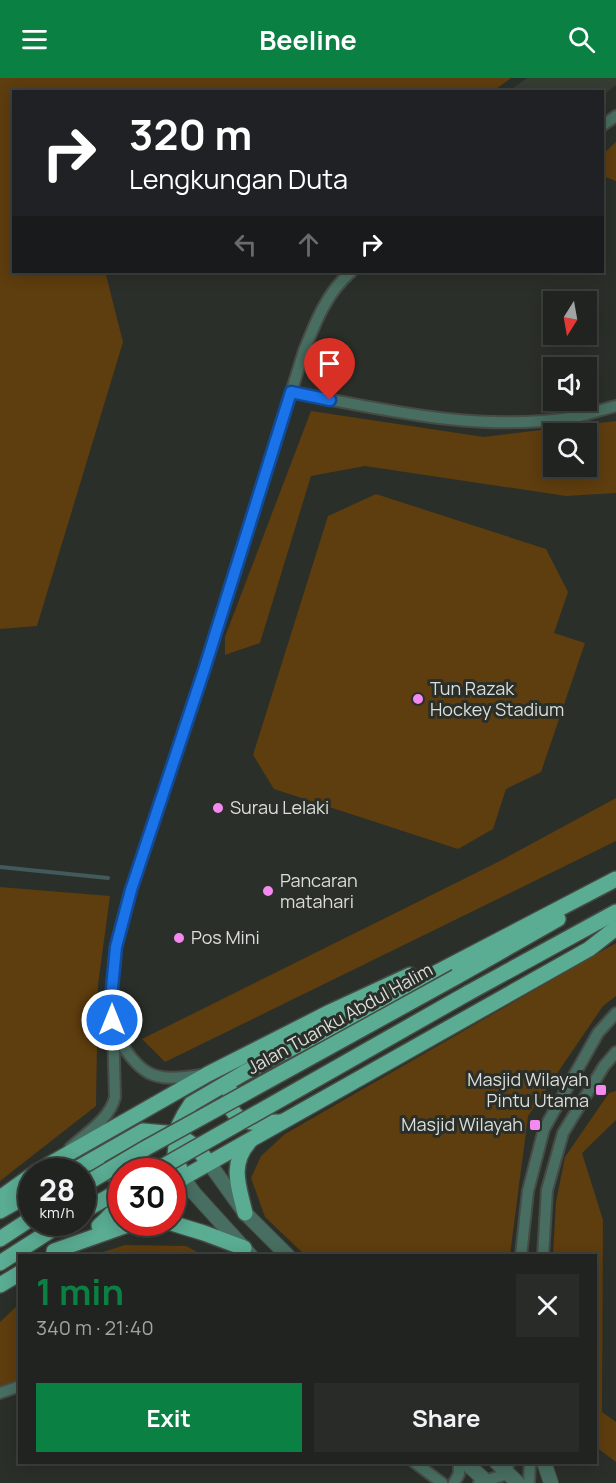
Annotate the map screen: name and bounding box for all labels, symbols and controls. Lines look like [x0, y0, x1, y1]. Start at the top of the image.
text: Beeline [259, 21, 357, 58]
icon: menu [18, 23, 51, 56]
icon: search [565, 23, 598, 56]
text: 320 m [129, 105, 252, 163]
icon: right [30, 114, 108, 192]
text: Lengkungan Duta [129, 160, 348, 197]
icon: left [229, 228, 262, 261]
icon: ahead [292, 228, 325, 261]
icon: right [355, 228, 388, 261]
north arrow [543, 291, 597, 345]
map controls [543, 291, 597, 477]
pin [304, 338, 355, 400]
icon: arrive [313, 347, 346, 380]
button: sound [543, 357, 597, 411]
button: search [543, 423, 597, 477]
place label: Tun Razak Hockey Stadium [430, 676, 564, 721]
marker: Tun Razak Hockey Stadium [411, 692, 425, 706]
place label: Surau Lelaki [230, 795, 329, 819]
marker: Surau Lelaki [211, 801, 225, 815]
place label: Pancaran matahari [280, 868, 358, 913]
marker: Pancaran matahari [261, 884, 275, 898]
place label: Pos Mini [191, 925, 260, 949]
marker: Pos Mini [172, 931, 186, 945]
street label: Jalan Tuanku Abdul Halim [243, 957, 437, 1079]
position arrow [80, 988, 144, 1052]
place label: Masjid Wilayah Pintu Utama [467, 1067, 589, 1112]
marker: Masjid Wilayah Pintu Utama [594, 1083, 608, 1097]
place label: Masjid Wilayah [401, 1112, 523, 1136]
marker: Masjid Wilayah [528, 1118, 542, 1132]
speed limit sign: 30 [108, 1158, 186, 1236]
text: 28 [39, 1169, 75, 1210]
text: km/h [40, 1202, 74, 1223]
text: 1 min [36, 1267, 124, 1316]
button: close [516, 1274, 579, 1337]
text: 340 m · 21:40 [36, 1314, 154, 1341]
button: Exit [36, 1383, 302, 1452]
button: Share [314, 1383, 579, 1452]

